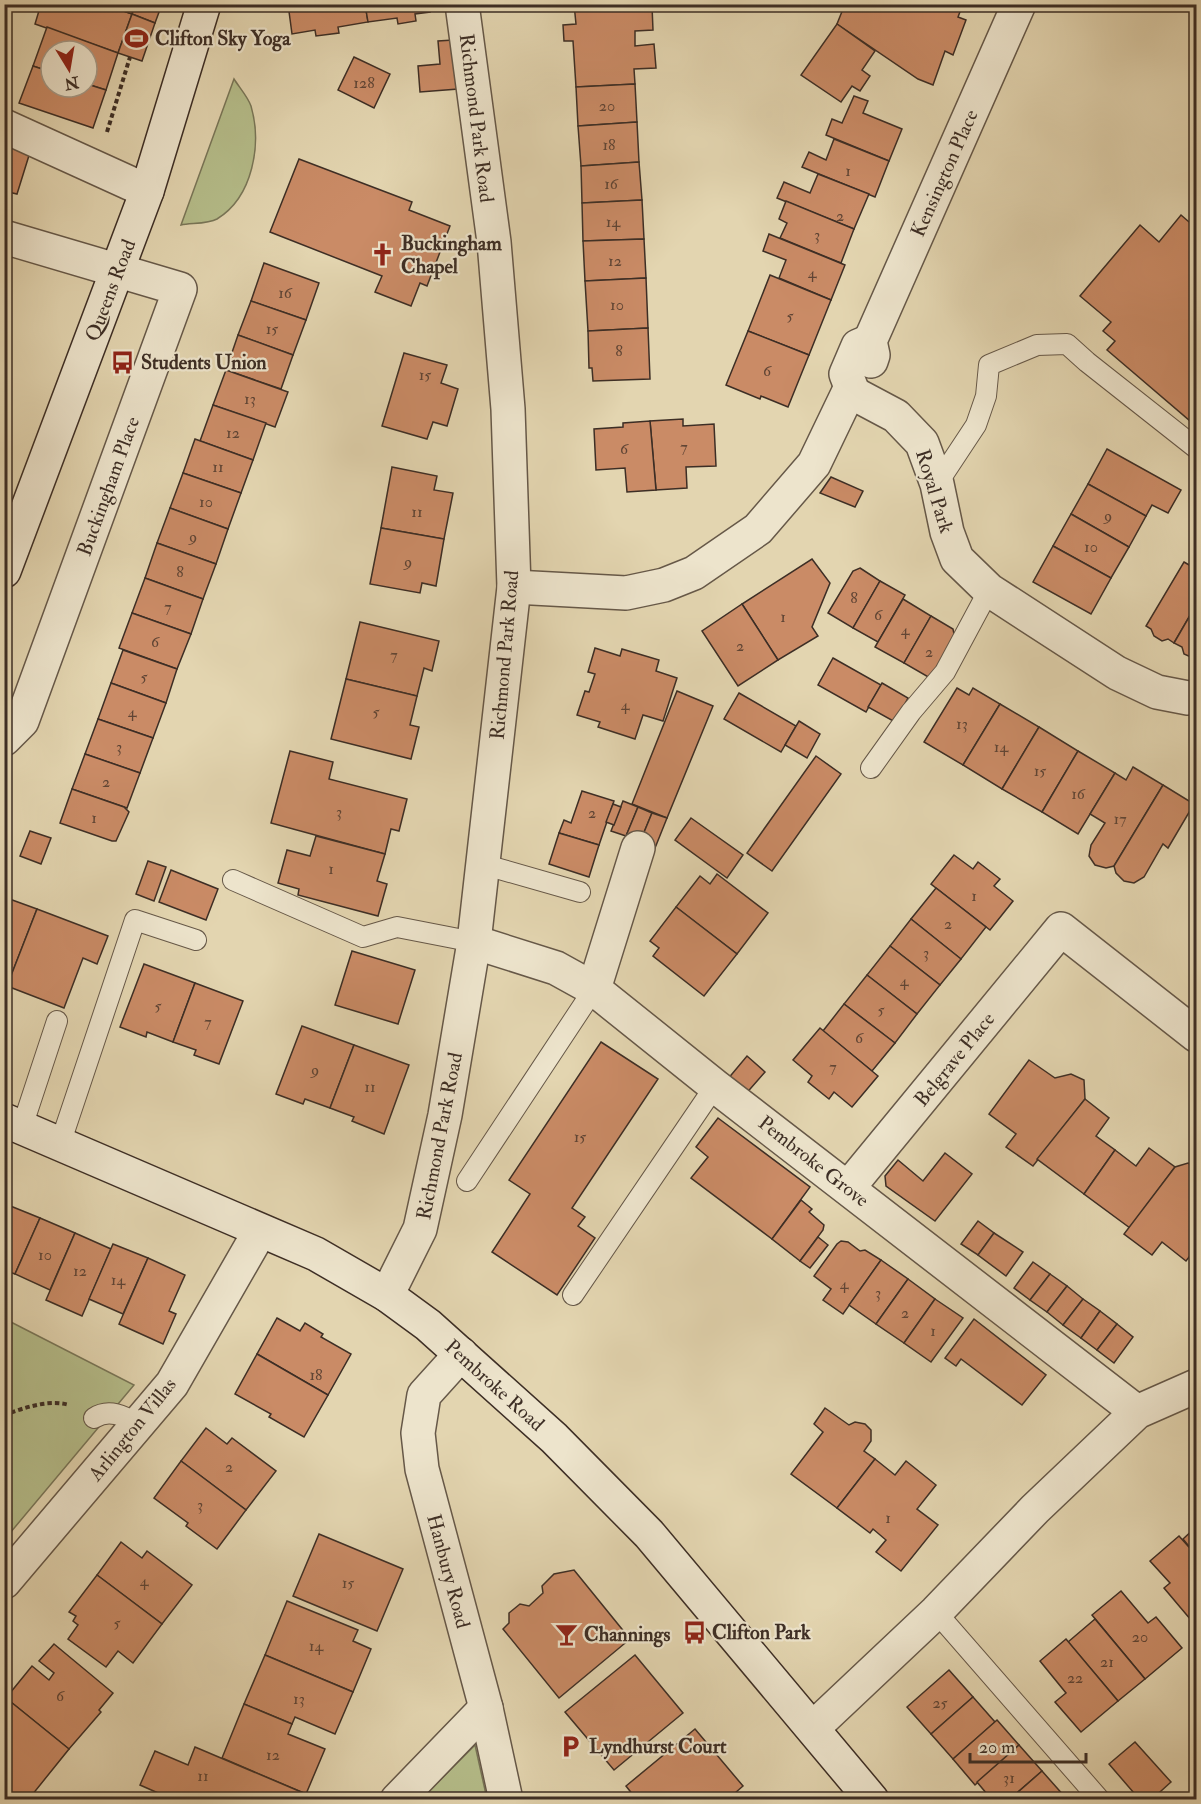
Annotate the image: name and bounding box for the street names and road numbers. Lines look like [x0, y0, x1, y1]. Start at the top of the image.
street label: Richmond Park Road [454, 32, 499, 204]
street label: Kensington Place [905, 106, 984, 241]
street label: Queens Road [80, 236, 141, 345]
street label: Buckingham Place [72, 413, 145, 559]
street label: Royal Park [910, 446, 959, 536]
street label: Richmond Park Road [485, 569, 524, 741]
street label: Belgrave Place [909, 1007, 1000, 1112]
street label: Richmond Park Road [411, 1050, 468, 1222]
street label: Pembroke Grove [753, 1110, 874, 1212]
street label: Pembroke Road [440, 1334, 550, 1437]
street label: Arlington Villas [82, 1372, 182, 1487]
street label: Hanbury Road [421, 1511, 476, 1631]

